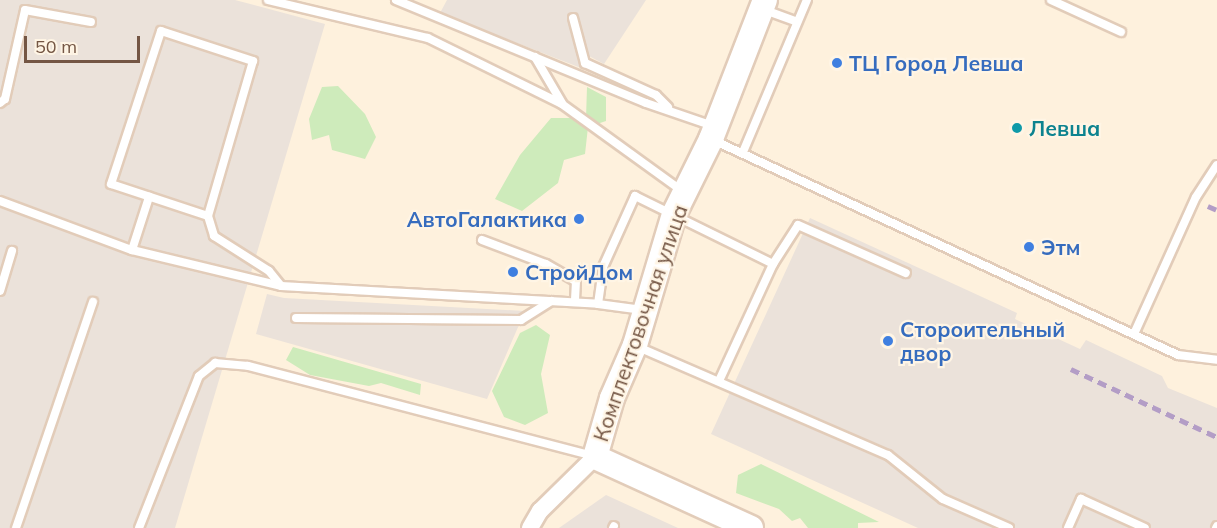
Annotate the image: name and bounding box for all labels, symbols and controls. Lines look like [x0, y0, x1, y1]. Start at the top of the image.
scale bar [27, 24, 142, 62]
text: 50 m [35, 35, 77, 58]
place label: ТЦ Город Левша [849, 50, 1024, 76]
marker: ТЦ Город Левша [830, 56, 844, 70]
place label: Левша [1029, 115, 1100, 141]
marker: Левша [1010, 121, 1024, 135]
street label: Комплектовочная улица [588, 201, 692, 445]
place label: АвтоГалактика [407, 206, 567, 232]
marker: АвтоГалактика [572, 212, 586, 226]
place label: Этм [1041, 234, 1080, 260]
marker: Этм [1022, 240, 1036, 254]
place label: СтройДом [525, 259, 633, 285]
marker: СтройДом [506, 265, 520, 279]
place label: Стороительный двор [900, 316, 1065, 366]
marker: Стороительный двор [881, 334, 895, 348]

